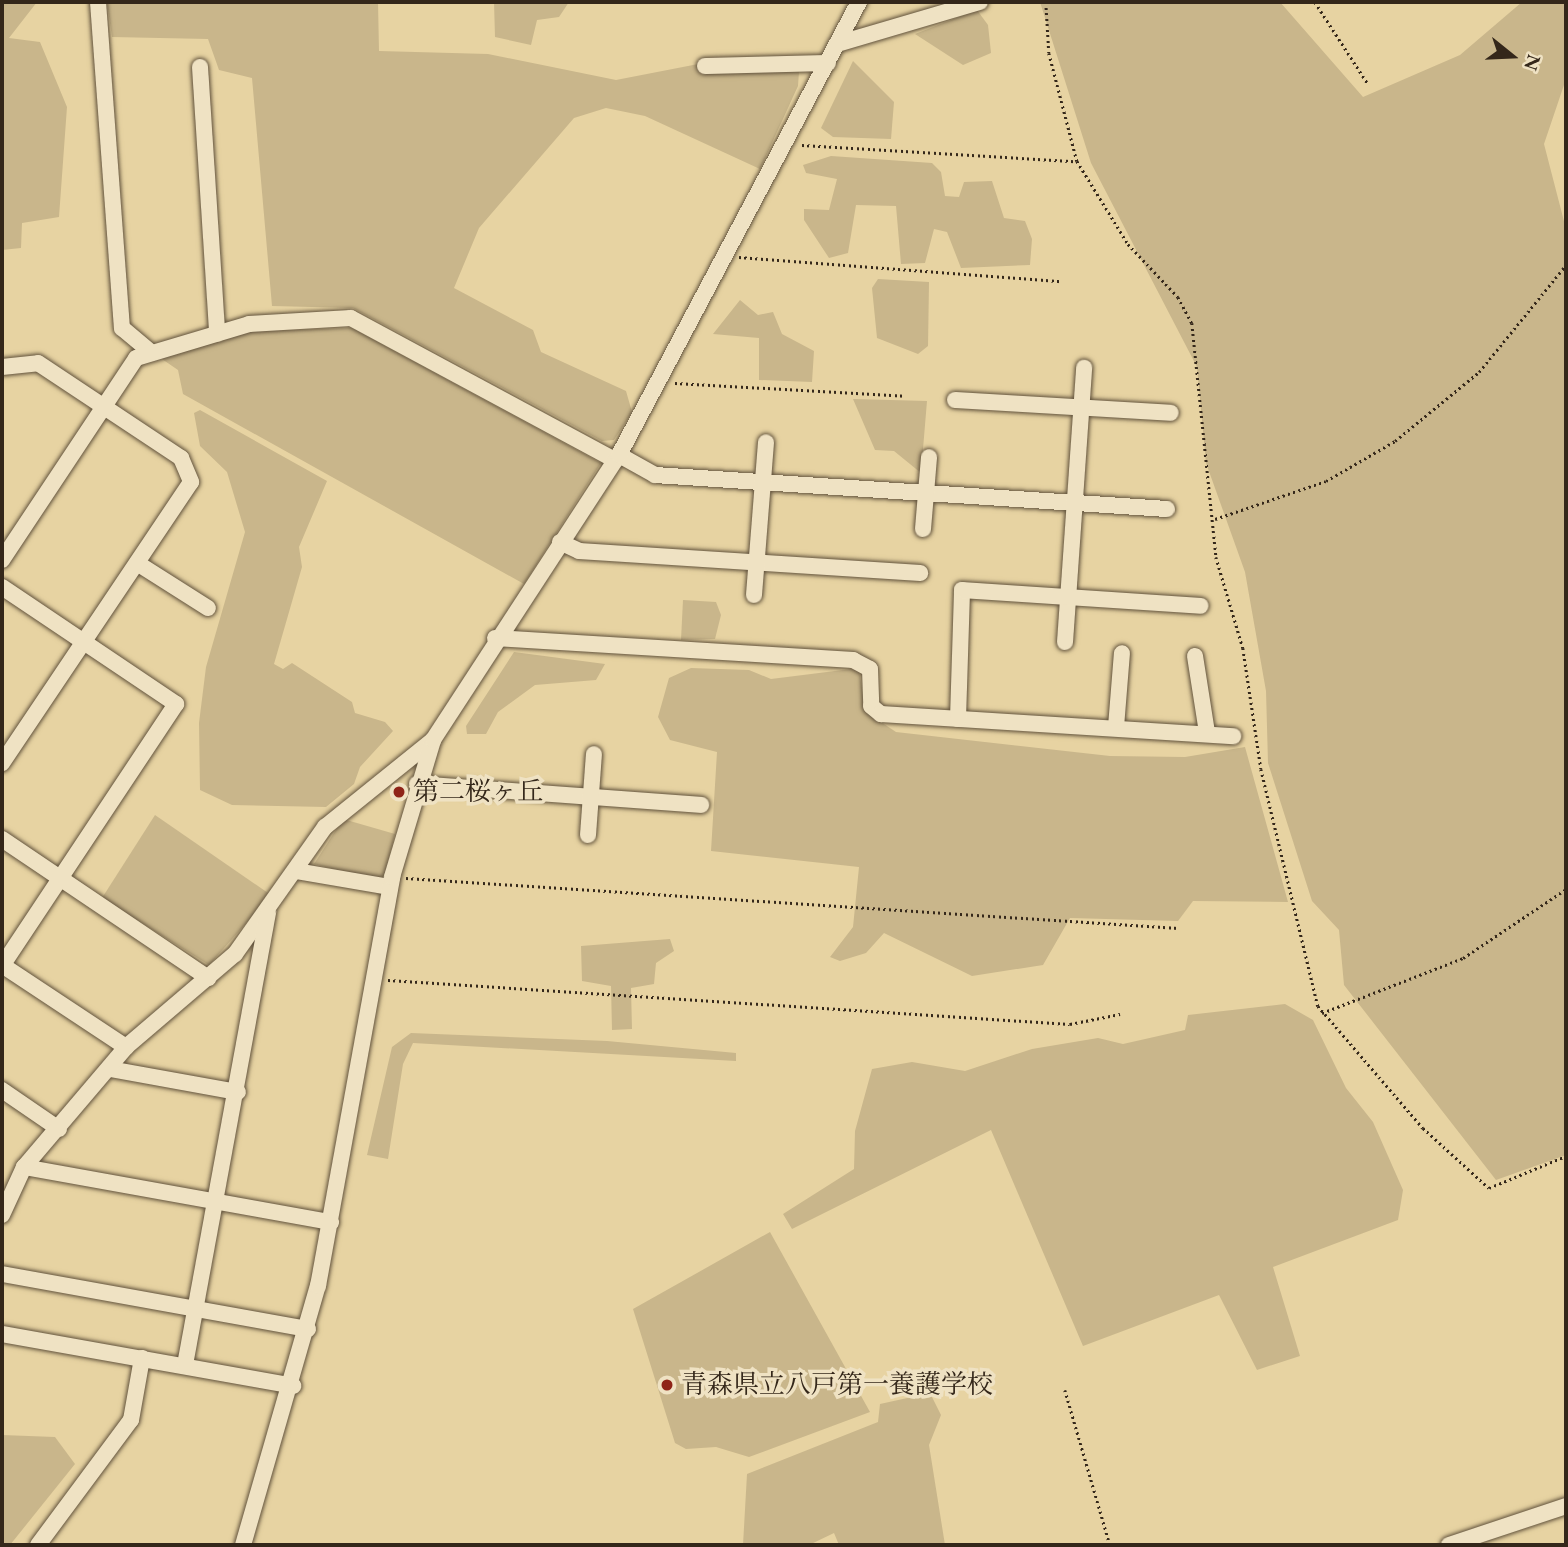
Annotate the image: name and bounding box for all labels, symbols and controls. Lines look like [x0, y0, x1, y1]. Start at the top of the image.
north arrow [1477, 21, 1547, 91]
text: N [1518, 51, 1547, 74]
place label: 第二桜ヶ丘 [413, 776, 543, 808]
marker: 第二桜ヶ丘 [391, 784, 407, 800]
place label: 青森県立八戸第一養護学校 [681, 1369, 993, 1401]
marker: 青森県立八戸第一養護学校 [659, 1377, 675, 1393]

